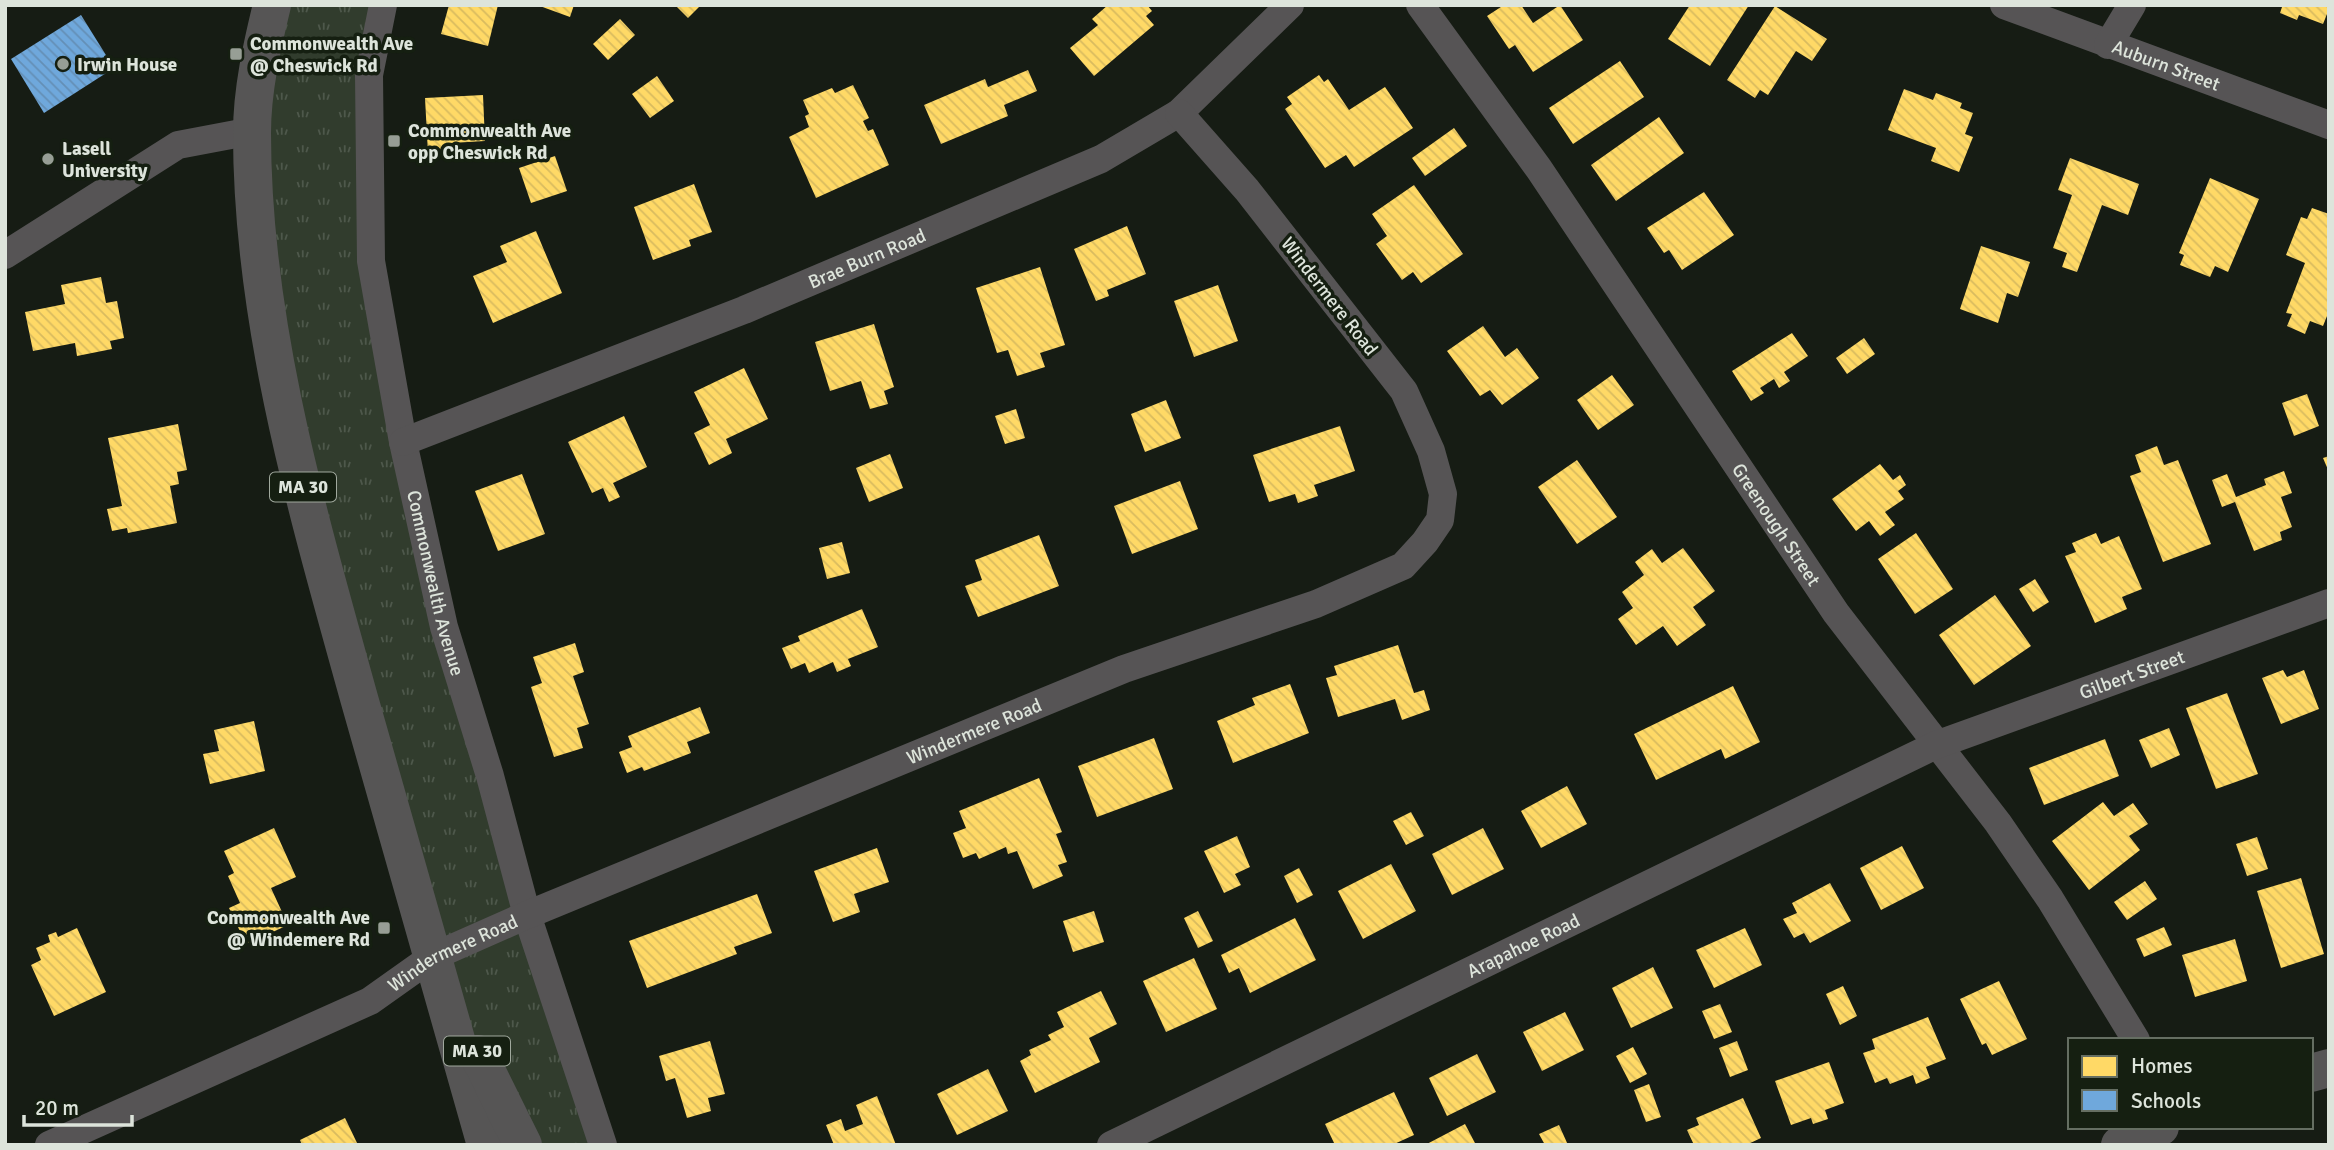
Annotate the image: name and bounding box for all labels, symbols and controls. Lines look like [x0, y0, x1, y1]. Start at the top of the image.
place label: Commonwealth Ave @ Cheswick Rd [250, 32, 413, 78]
street label: Auburn Street [2109, 35, 2224, 97]
marker: Commonwealth Ave @ Cheswick Rd [228, 46, 244, 62]
place label: Irwin House [77, 53, 177, 77]
marker: Irwin House [55, 56, 71, 72]
place label: Commonwealth Ave opp Cheswick Rd [408, 119, 571, 165]
marker: Commonwealth Ave opp Cheswick Rd [386, 133, 402, 149]
place label: Lasell University [62, 137, 148, 183]
marker: Lasell University [40, 151, 56, 167]
street label: Brae Burn Road [805, 223, 930, 294]
street label: Windermere Road [1275, 233, 1383, 361]
street label: Greenough Street [1726, 459, 1826, 591]
road number: MA 30 [270, 472, 336, 502]
street label: Commonwealth Avenue [401, 488, 469, 679]
street label: Gilbert Street [2076, 645, 2188, 705]
street label: Windermere Road [903, 693, 1045, 770]
place label: Commonwealth Ave @ Windemere Rd [207, 906, 370, 952]
street label: Arapahoe Road [1463, 909, 1584, 984]
street label: Windermere Road [383, 910, 522, 998]
marker: Commonwealth Ave @ Windemere Rd [376, 920, 392, 936]
road number: MA 30 [444, 1036, 510, 1066]
legend [2068, 1038, 2313, 1129]
text: Homes [2131, 1053, 2193, 1079]
scale bar [24, 1084, 133, 1128]
text: Schools [2131, 1088, 2201, 1114]
text: 20 m [35, 1095, 79, 1121]

